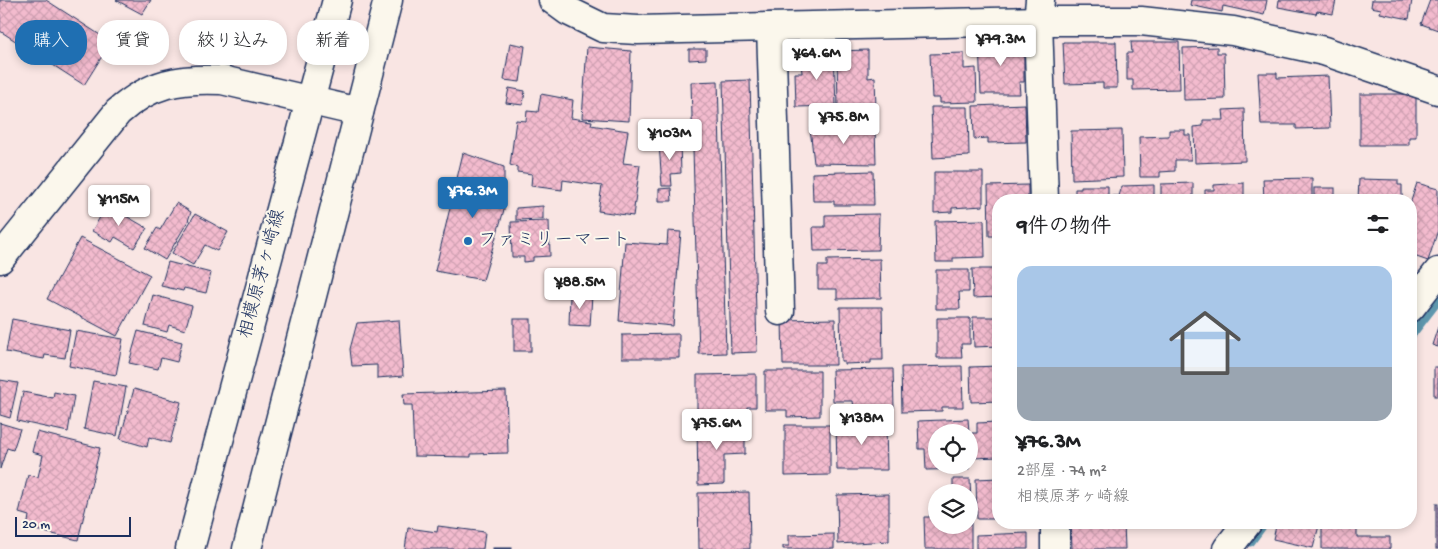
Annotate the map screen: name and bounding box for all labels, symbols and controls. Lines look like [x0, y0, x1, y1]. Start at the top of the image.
chip: 購入 [15, 20, 87, 65]
chip: 賃貸 [97, 20, 169, 65]
chip: 絞り込み [179, 20, 287, 65]
chip: 新着 [297, 20, 369, 65]
pin: ¥79.3M [960, 24, 1042, 67]
text: ¥79.3M [977, 31, 1025, 50]
pin: ¥64.6M [776, 38, 858, 81]
text: ¥64.6M [793, 45, 841, 64]
pin: ¥75.8M [803, 102, 885, 145]
text: ¥75.8M [819, 109, 869, 128]
pin: ¥103M [635, 119, 705, 161]
text: ¥103M [649, 125, 691, 144]
pin: ¥76.3M [432, 176, 514, 219]
text: ¥76.3M [449, 183, 497, 202]
pin: ¥115M [84, 184, 154, 227]
text: ¥115M [99, 191, 139, 210]
street label: 相模原茅ヶ崎線 [234, 207, 291, 341]
icon: filters [1364, 210, 1392, 238]
text: 9件の物件 [1017, 216, 1112, 241]
place label: ファミリーマート [478, 230, 630, 253]
marker: ファミリーマート [462, 235, 474, 247]
pin: ¥88.5M [539, 268, 621, 310]
text: ¥88.5M [555, 274, 605, 293]
icon: home [1160, 298, 1250, 388]
pin: ¥138M [827, 404, 897, 446]
pin: ¥75.6M [676, 408, 758, 451]
text: ¥138M [841, 410, 883, 429]
text: ¥75.6M [693, 415, 741, 434]
map controls [928, 424, 978, 534]
button: locate [928, 424, 978, 474]
text: ¥76.3M [1017, 431, 1080, 456]
text: 2部屋 · 74 m² [1017, 463, 1107, 482]
button: layers [928, 484, 978, 534]
text: 相模原茅ヶ崎線 [1017, 489, 1129, 508]
scale bar [15, 514, 131, 537]
text: 20 m [22, 517, 50, 534]

